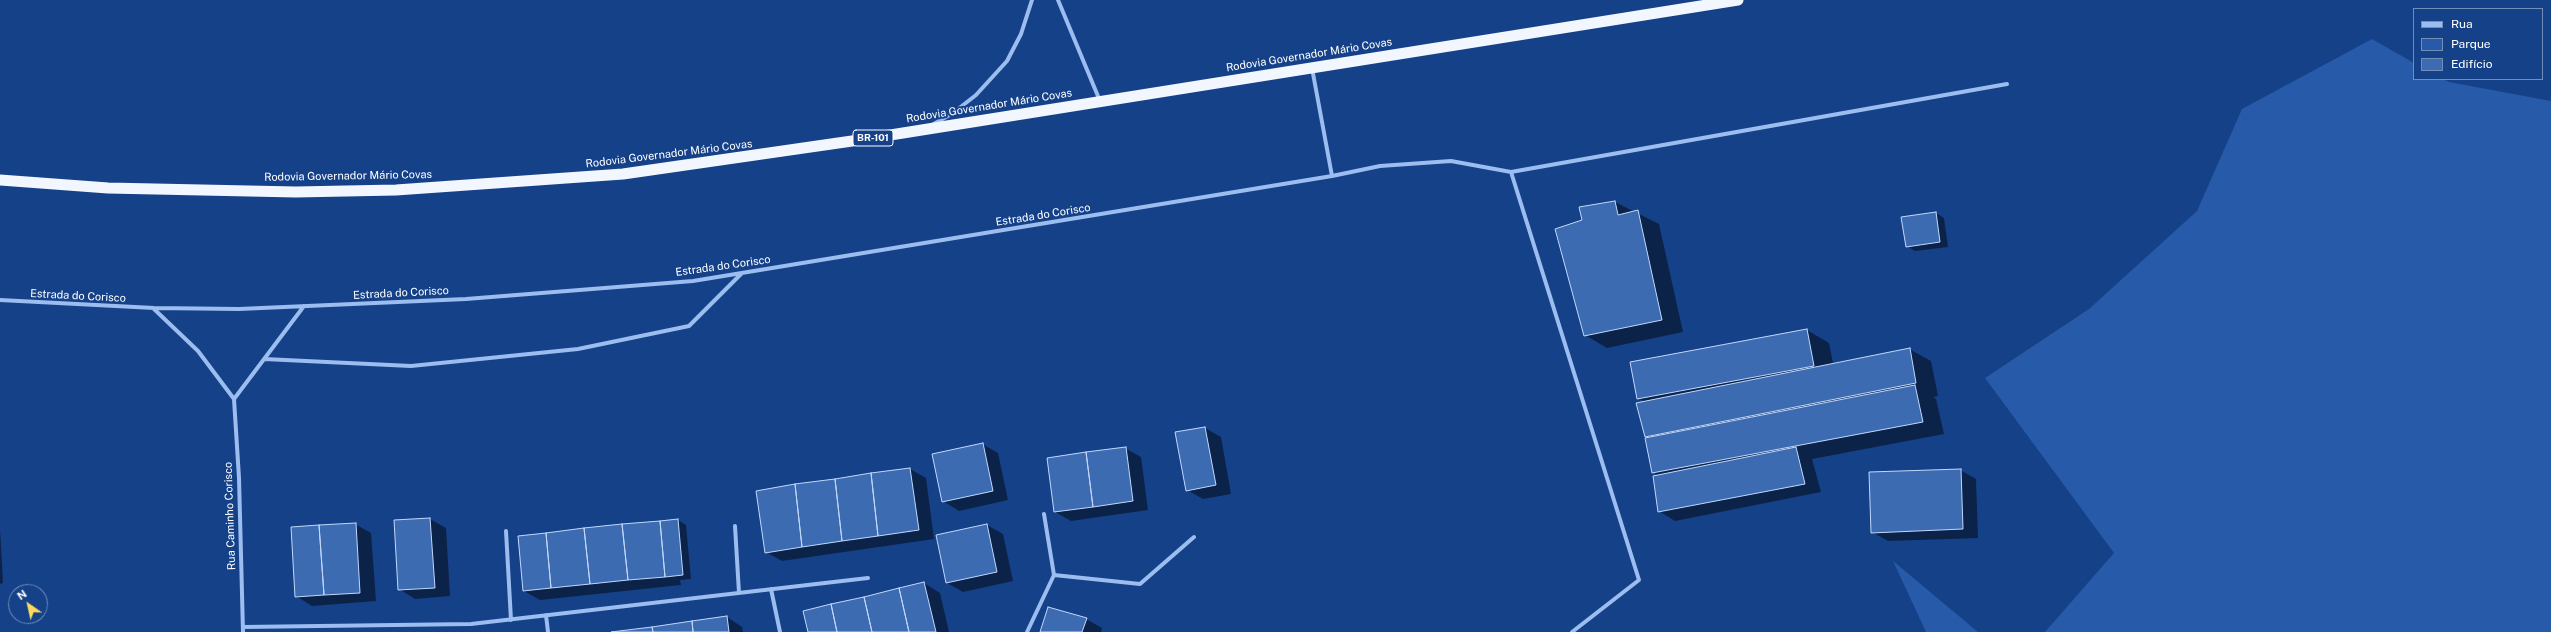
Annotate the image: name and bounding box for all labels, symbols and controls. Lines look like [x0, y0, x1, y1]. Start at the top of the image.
legend [2413, 8, 2543, 80]
text: Rua [2451, 17, 2473, 31]
street label: Rodovia Governador Mário Covas [1225, 35, 1393, 75]
text: Parque [2451, 37, 2491, 51]
text: Edifício [2451, 57, 2492, 71]
street label: Rodovia Governador Mário Covas [905, 86, 1073, 126]
road number: BR-101 [853, 130, 893, 146]
street label: Rodovia Governador Mário Covas [585, 137, 753, 171]
street label: Rodovia Governador Mário Covas [264, 168, 432, 184]
street label: Estrada do Corisco [995, 201, 1091, 229]
street label: Estrada do Corisco [675, 253, 771, 279]
street label: Estrada do Corisco [353, 284, 449, 302]
street label: Estrada do Corisco [30, 287, 126, 305]
street label: Rua Caminho Corisco [222, 462, 238, 570]
north arrow [8, 584, 48, 624]
text: N [15, 588, 29, 602]

